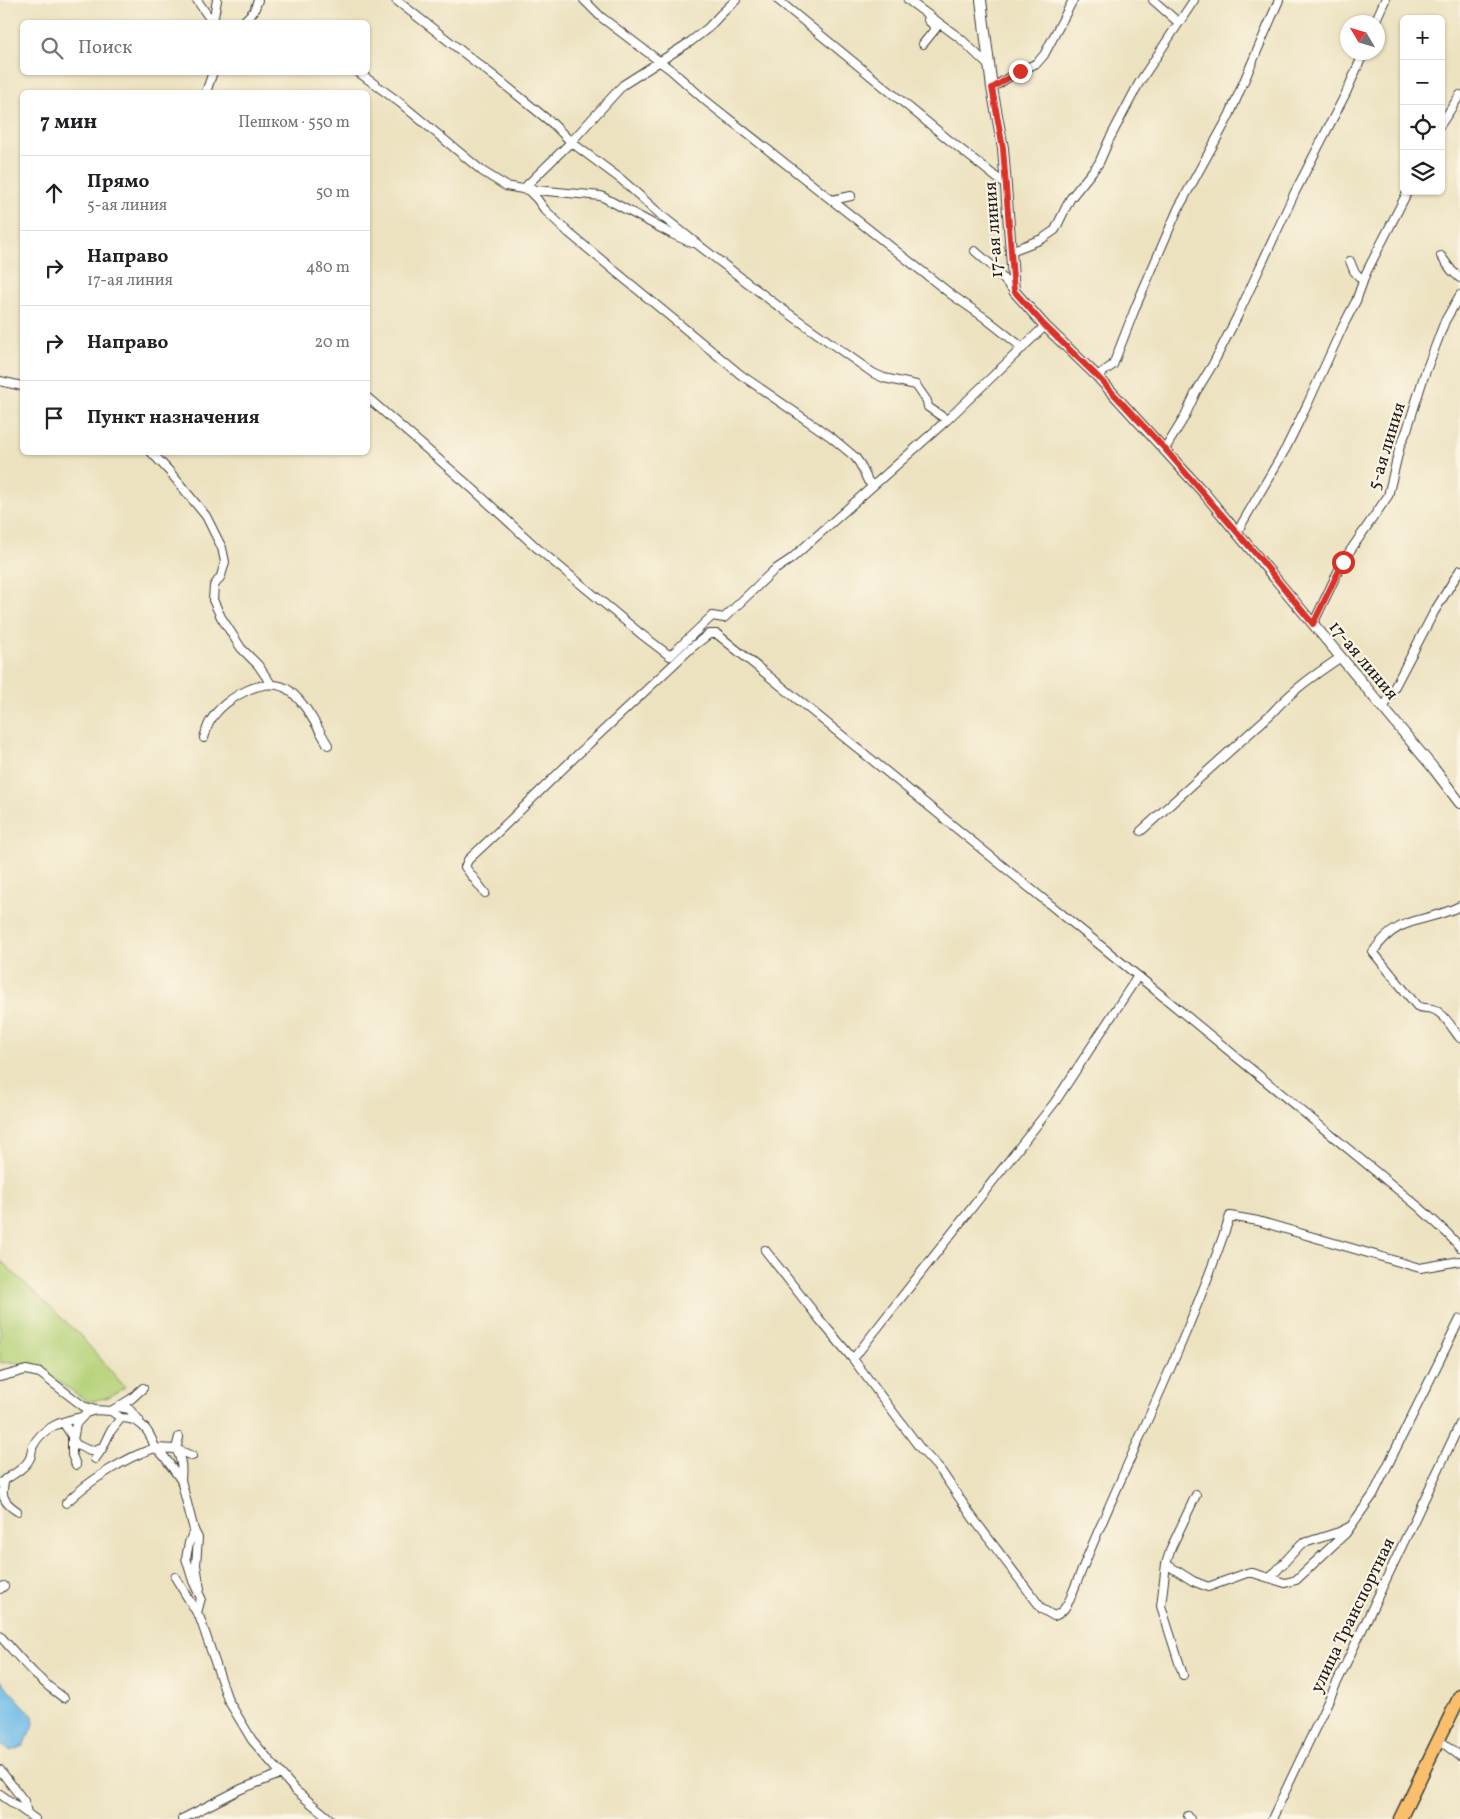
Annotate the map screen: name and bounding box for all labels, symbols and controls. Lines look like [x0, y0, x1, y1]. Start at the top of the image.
north arrow [1340, 15, 1385, 60]
map controls [1400, 15, 1445, 195]
button: + [1400, 15, 1445, 60]
search box [20, 20, 370, 75]
icon: search [38, 34, 66, 62]
text: Поиск [78, 35, 132, 61]
route end [1009, 60, 1032, 83]
button: − [1400, 60, 1445, 105]
button: locate [1400, 105, 1445, 150]
text: 7 мин [40, 108, 97, 137]
text: Пешком · 550 m [238, 112, 350, 134]
button: layers [1400, 150, 1445, 195]
text: Прямо [87, 169, 149, 195]
icon: ahead [40, 179, 68, 207]
street label: 17-ая линия [979, 181, 1010, 279]
text: 50 m [316, 182, 350, 204]
text: 5-ая линия [87, 195, 167, 217]
text: Направо [87, 244, 169, 270]
icon: right [40, 254, 68, 282]
text: 480 m [306, 257, 350, 279]
text: 17-ая линия [87, 270, 173, 292]
icon: right [40, 329, 68, 357]
text: Направо [87, 330, 169, 356]
text: 20 m [315, 332, 350, 354]
street label: 5-ая линия [1362, 400, 1413, 493]
icon: arrive [40, 404, 68, 432]
text: Пункт назначения [87, 405, 260, 431]
route start [1332, 551, 1355, 574]
street label: 17-ая линия [1322, 616, 1403, 706]
street label: улица Транспортная [1305, 1534, 1402, 1697]

